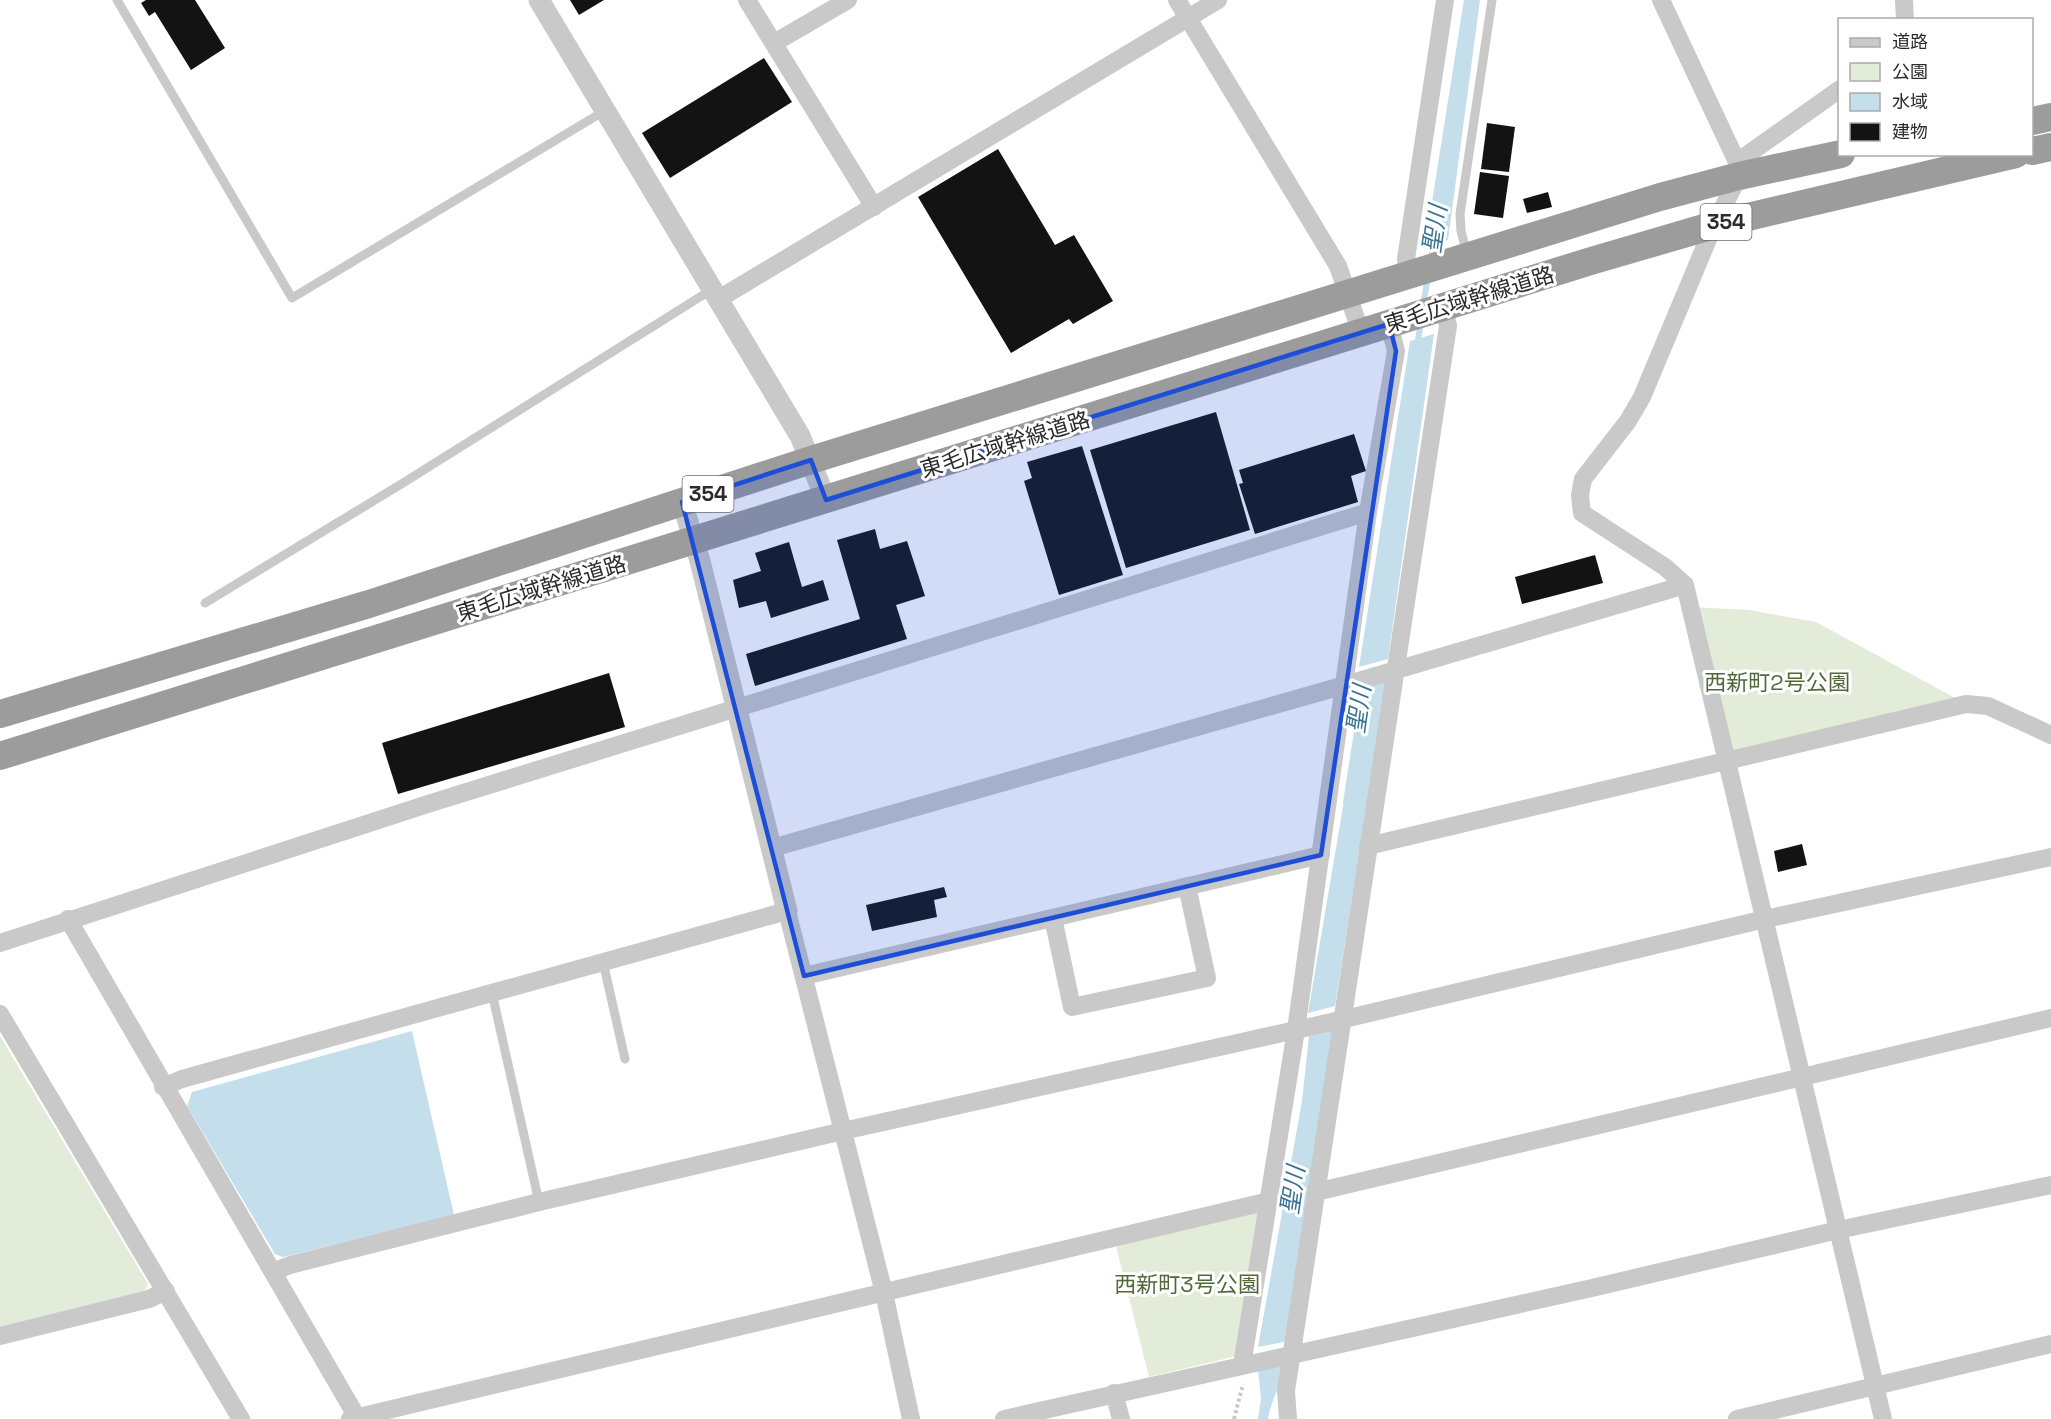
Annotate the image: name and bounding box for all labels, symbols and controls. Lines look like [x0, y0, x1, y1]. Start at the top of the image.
legend [1838, 18, 2033, 156]
text: 道路 [1892, 30, 1928, 53]
text: 公園 [1892, 60, 1928, 83]
text: 水域 [1892, 90, 1928, 113]
text: 建物 [1892, 120, 1928, 143]
water label: 聖川 [1416, 200, 1454, 255]
road number: 354 [1700, 204, 1752, 240]
street label: 東毛広域幹線道路 [1381, 260, 1557, 338]
street label: 東毛広域幹線道路 [917, 405, 1093, 483]
road number: 354 [682, 476, 734, 512]
street label: 東毛広域幹線道路 [453, 549, 629, 627]
park label: 西新町2号公園 [1704, 668, 1850, 696]
water label: 聖川 [1340, 680, 1378, 735]
water label: 聖川 [1274, 1161, 1312, 1216]
park label: 西新町3号公園 [1114, 1270, 1260, 1298]

